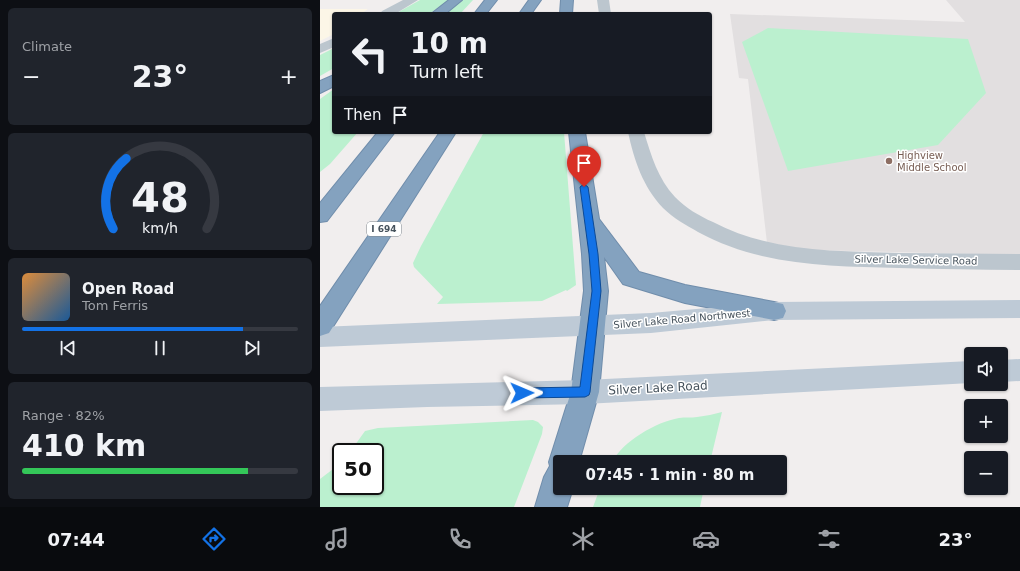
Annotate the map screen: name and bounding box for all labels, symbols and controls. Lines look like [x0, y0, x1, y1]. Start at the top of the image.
text: 10 m [410, 27, 488, 60]
icon: left [344, 28, 396, 80]
text: Climate [22, 39, 72, 54]
text: 23° [132, 59, 188, 94]
text: Turn left [410, 61, 483, 82]
text: − [22, 64, 40, 89]
text: + [280, 64, 298, 89]
icon: arrive [389, 104, 411, 126]
text: Then [344, 106, 381, 124]
pin [567, 146, 601, 187]
place label: Highview Middle School [897, 150, 966, 173]
icon: arrive [573, 152, 595, 174]
marker: Highview Middle School [884, 156, 894, 166]
text: 48 [131, 173, 189, 222]
text: km/h [142, 220, 178, 236]
road number: I 694 [367, 222, 401, 236]
street label: Silver Lake Service Road [854, 253, 978, 267]
text: Open Road [82, 280, 174, 298]
text: Tom Ferris [82, 298, 148, 313]
street label: Silver Lake Road Northwest [613, 308, 751, 330]
icon: previous [57, 337, 79, 359]
icon: pause [149, 337, 171, 359]
icon: next [241, 337, 263, 359]
map controls [964, 347, 1008, 495]
button: sound [964, 347, 1008, 391]
position arrow [501, 372, 543, 414]
street label: Silver Lake Road [608, 378, 708, 398]
button: + [964, 399, 1008, 443]
text: Range · 82% [22, 408, 105, 423]
text: 410 km [22, 428, 146, 463]
speed limit sign: 50 [332, 443, 384, 495]
button: − [964, 451, 1008, 495]
text: 07:45 · 1 min · 80 m [586, 466, 754, 484]
icon: directions [200, 525, 228, 553]
icon: music [323, 525, 351, 553]
icon: phone [446, 525, 474, 553]
icon: climate [569, 525, 597, 553]
icon: car [692, 525, 720, 553]
icon: filters [815, 525, 843, 553]
text: 07:44 [48, 529, 105, 550]
text: 23° [938, 529, 972, 550]

